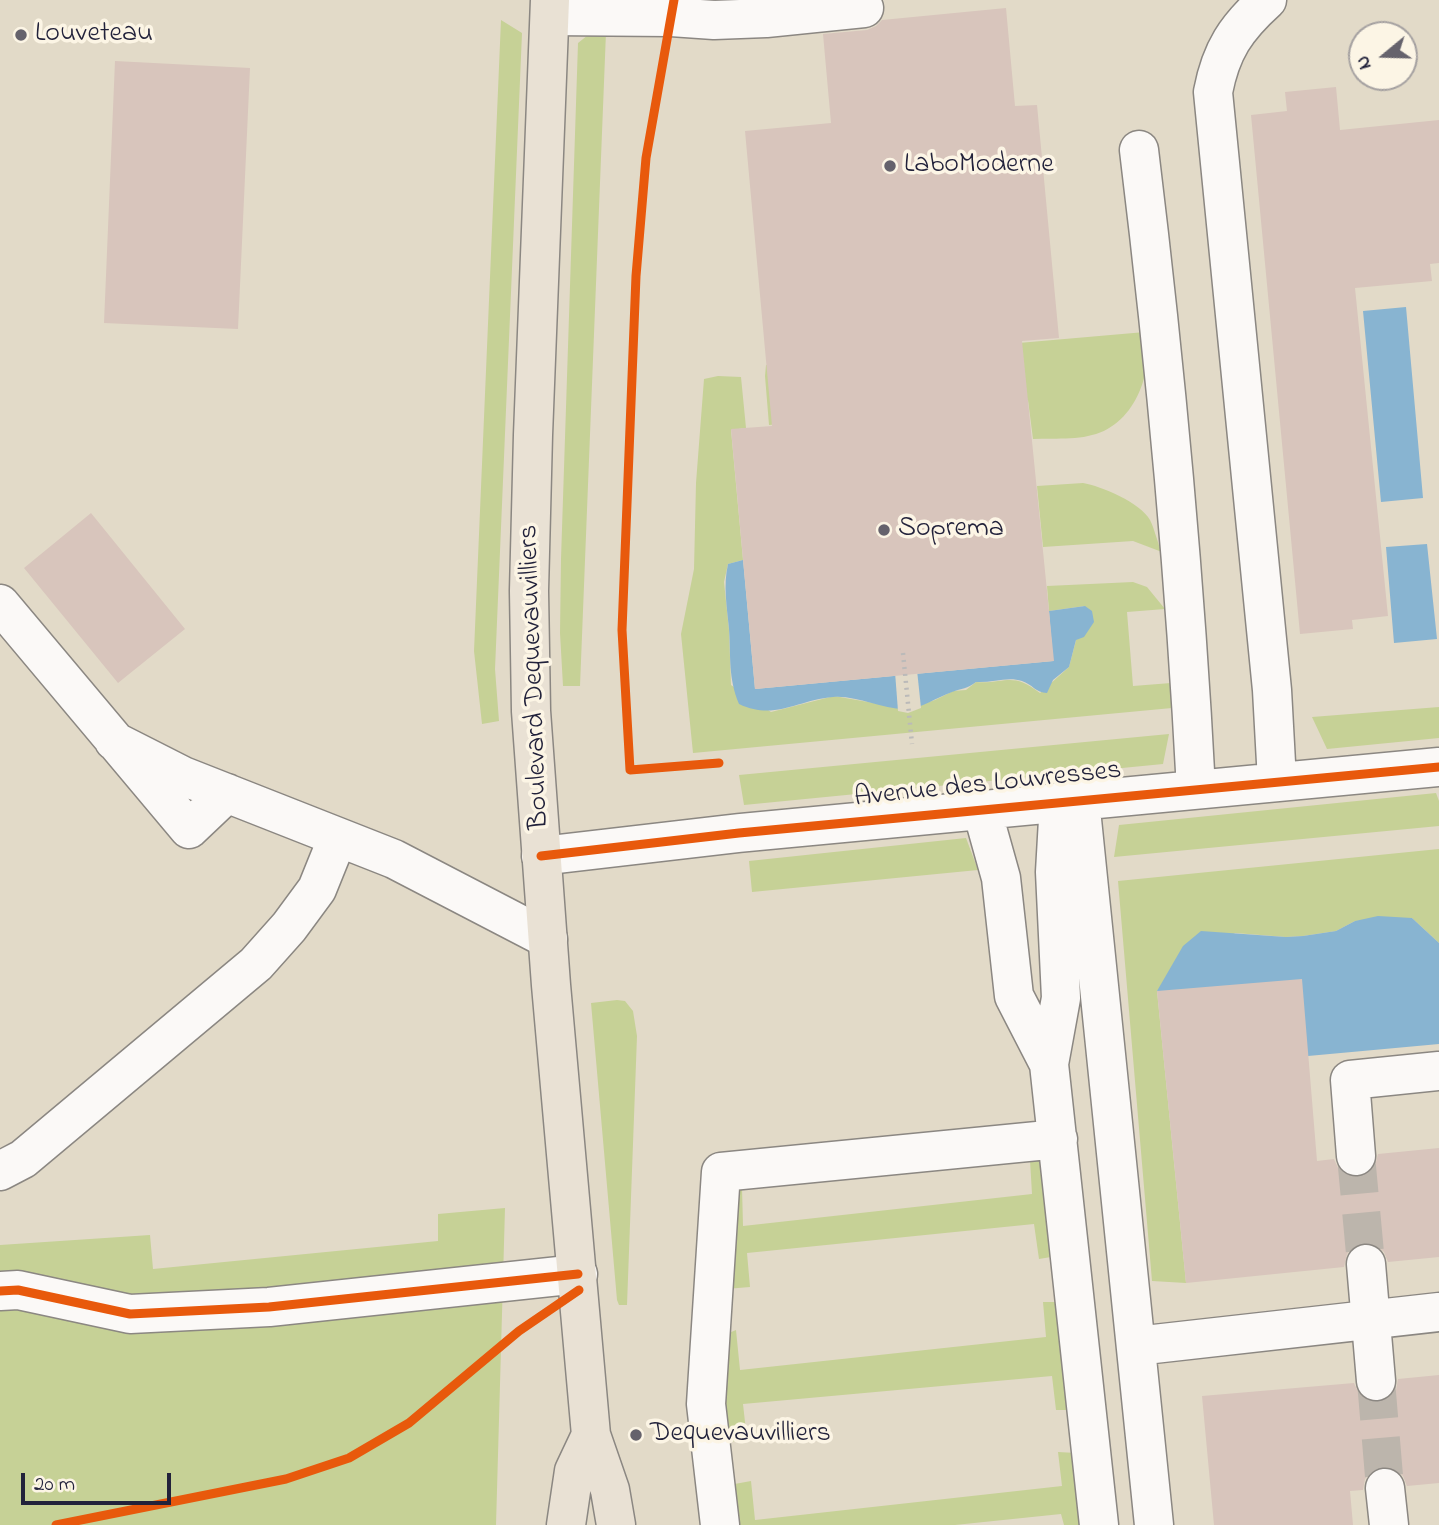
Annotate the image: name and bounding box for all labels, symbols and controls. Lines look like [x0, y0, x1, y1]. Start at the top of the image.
place label: Louveteau [35, 18, 153, 52]
north arrow [1348, 21, 1418, 91]
marker: Louveteau [13, 27, 29, 43]
text: N [1350, 52, 1379, 73]
place label: LaboModerne [904, 149, 1054, 183]
marker: LaboModerne [882, 158, 898, 174]
place label: Soprema [898, 513, 1004, 547]
marker: Soprema [876, 522, 892, 538]
street label: Boulevard Dequevauvilliers [514, 524, 558, 830]
street label: Avenue des Louvresses [853, 755, 1123, 817]
place label: Dequevauvilliers [650, 1418, 831, 1452]
marker: Dequevauvilliers [628, 1427, 644, 1443]
scale bar [24, 1458, 175, 1502]
text: 20 m [34, 1470, 75, 1500]

